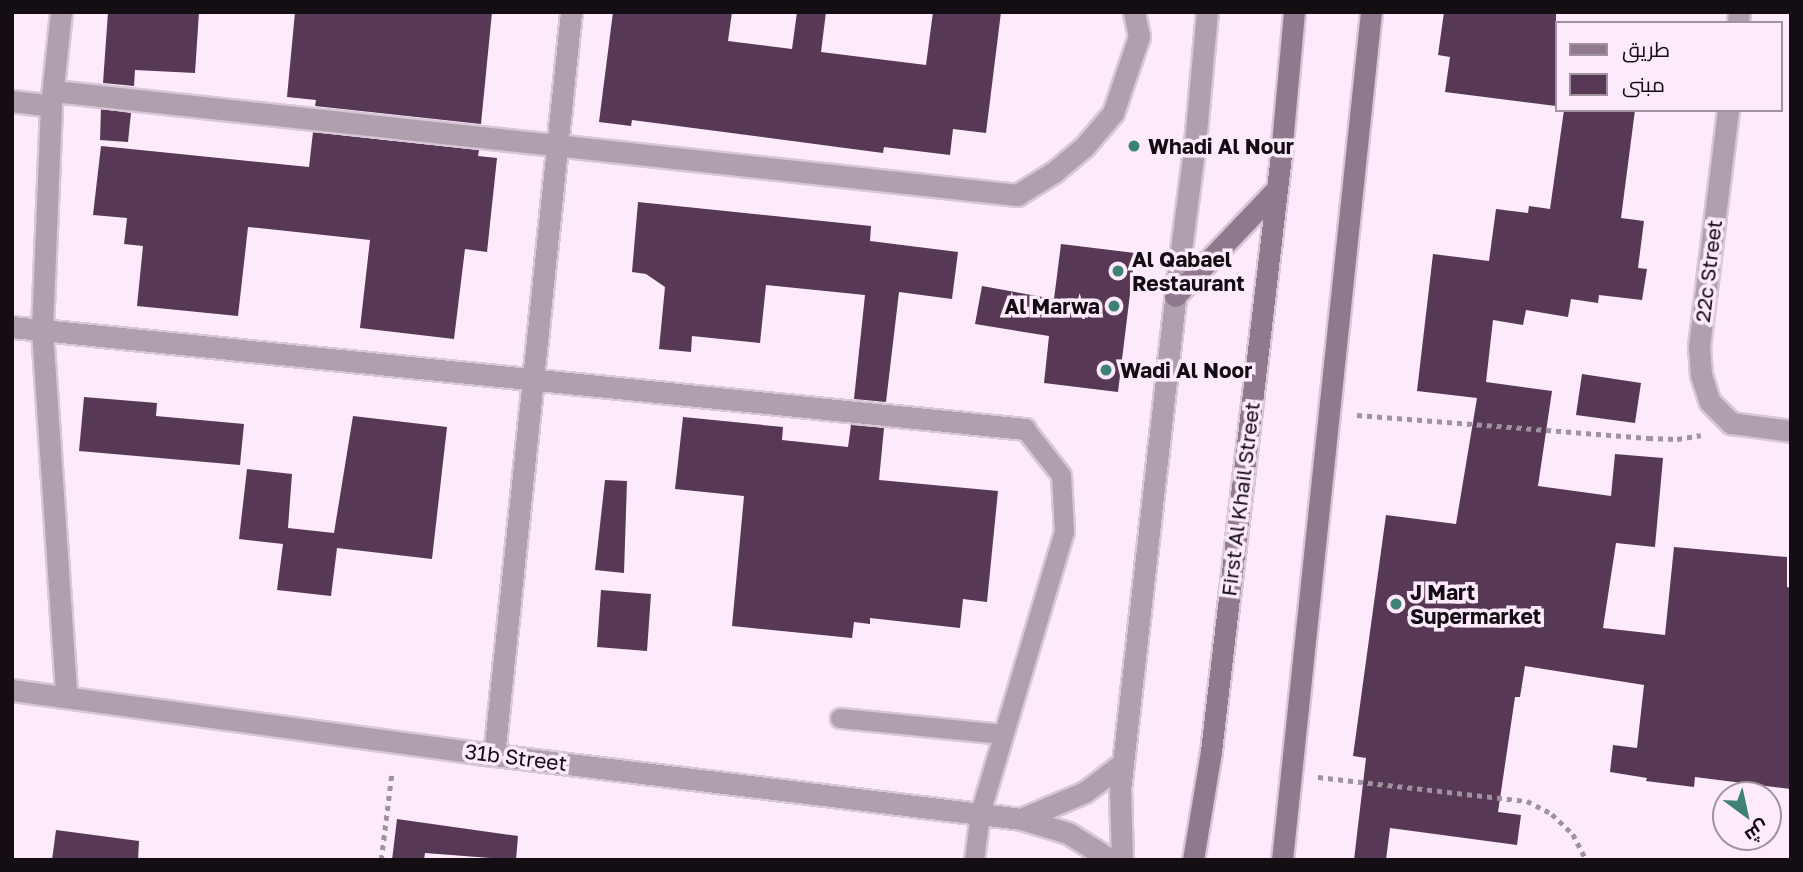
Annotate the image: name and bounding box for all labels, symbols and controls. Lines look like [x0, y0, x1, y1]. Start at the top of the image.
legend [1554, 21, 1782, 112]
text: طريق [1622, 36, 1670, 62]
text: مبنى [1622, 71, 1665, 97]
place label: Whadi Al Nour [1148, 133, 1294, 159]
marker: Whadi Al Nour [1126, 138, 1142, 154]
street label: 22c Street [1689, 218, 1727, 324]
place label: Al Qabael Restaurant [1132, 246, 1245, 296]
marker: Al Qabael Restaurant [1110, 263, 1126, 279]
place label: Al Marwa [1004, 293, 1100, 319]
marker: Al Marwa [1106, 298, 1122, 314]
place label: Wadi Al Noor [1120, 357, 1252, 383]
marker: Wadi Al Noor [1098, 362, 1114, 378]
street label: First Al Khail Street [1216, 400, 1264, 598]
place label: J Mart Supermarket [1410, 579, 1541, 629]
marker: J Mart Supermarket [1388, 596, 1404, 612]
street label: 31b Street [463, 738, 569, 776]
north arrow [1712, 781, 1782, 851]
text: ش [1741, 816, 1774, 849]

